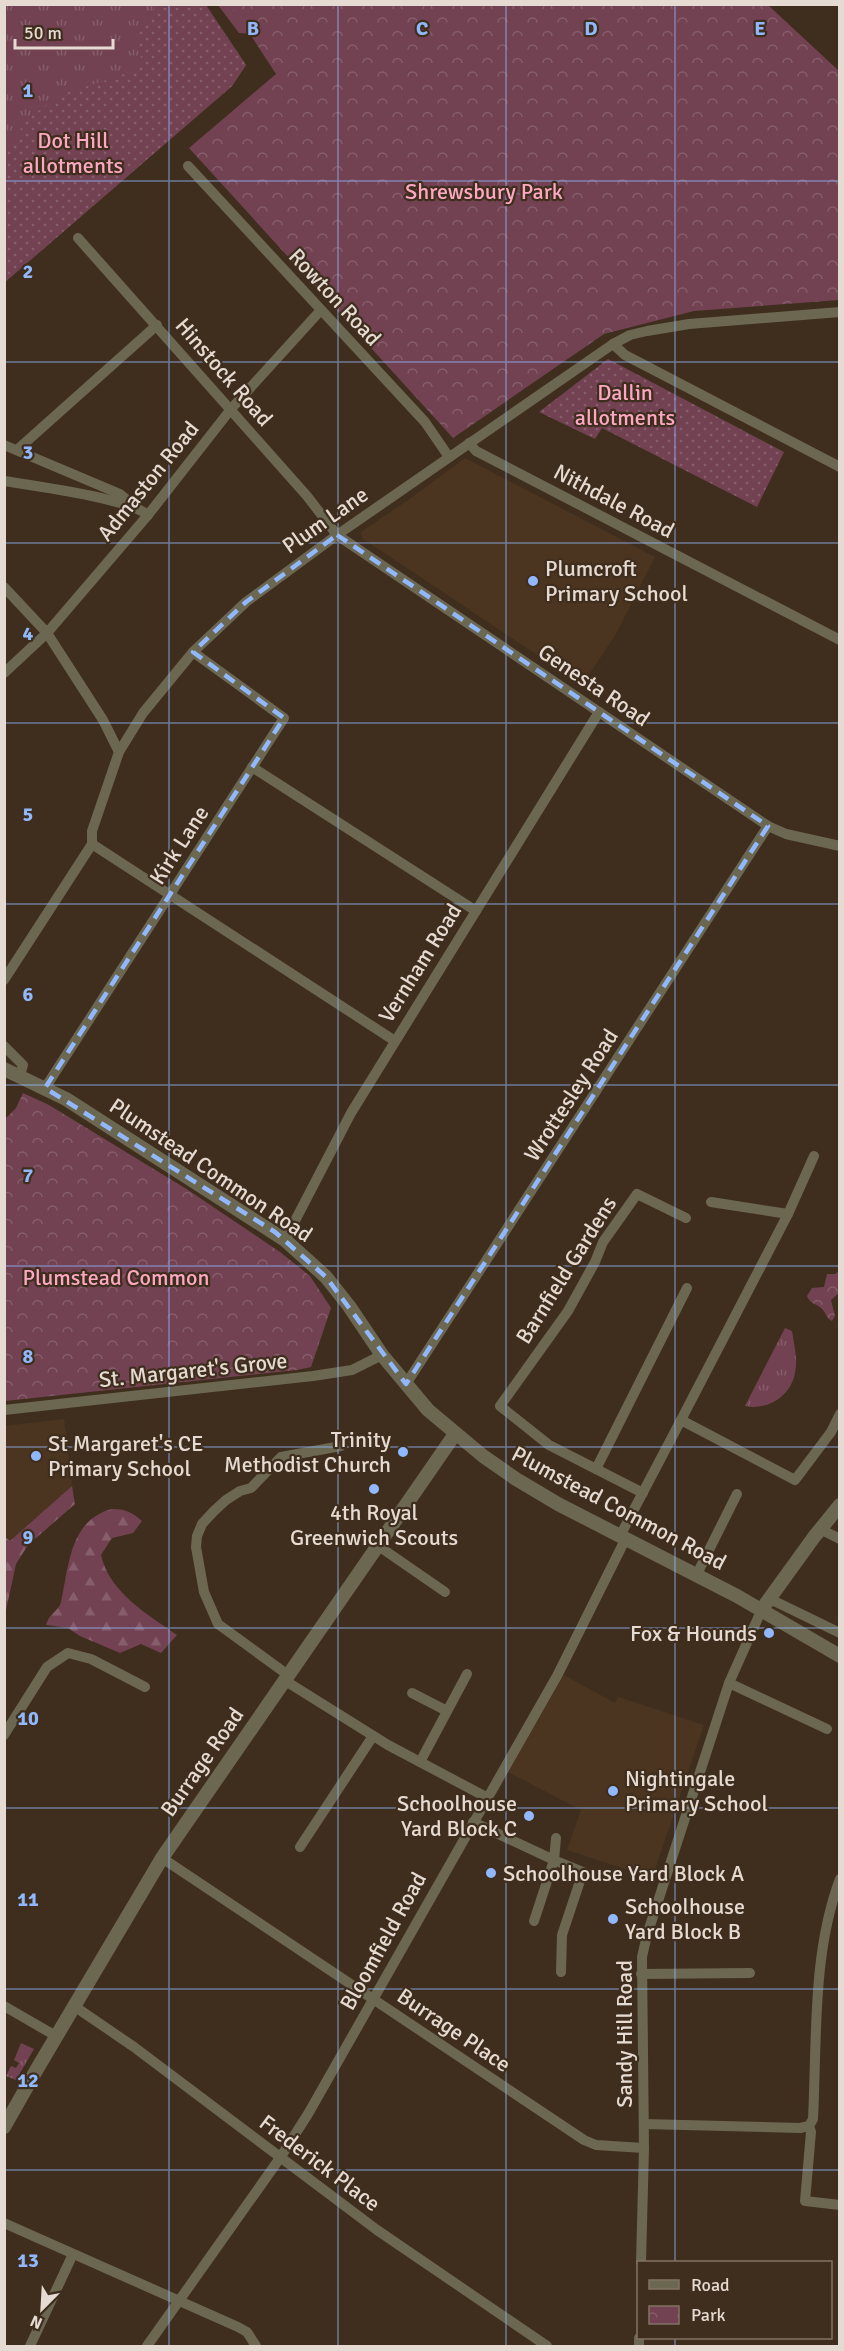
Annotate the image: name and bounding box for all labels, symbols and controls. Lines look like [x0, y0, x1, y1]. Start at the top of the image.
scale bar [15, 12, 112, 50]
text: B [247, 16, 259, 41]
text: C [416, 16, 428, 41]
text: D [584, 16, 598, 41]
text: E [754, 16, 766, 41]
text: 50 m [24, 22, 62, 44]
text: 1 [23, 78, 34, 103]
park label: Dot Hill allotments [23, 127, 123, 179]
park label: Shrewsbury Park [405, 178, 563, 205]
street label: Rowton Road [283, 243, 387, 351]
text: 2 [23, 259, 33, 284]
street label: Hinstock Road [170, 312, 278, 432]
park label: Dallin allotments [575, 379, 675, 431]
street label: Admaston Road [92, 416, 204, 546]
text: 3 [23, 440, 33, 465]
street label: Nithdale Road [549, 458, 679, 544]
street label: Plum Lane [277, 481, 373, 559]
place label: Plumcroft Primary School [545, 555, 688, 607]
marker: Plumcroft Primary School [526, 574, 540, 588]
text: 4 [23, 621, 34, 646]
street label: Genesta Road [533, 638, 655, 732]
street label: Kirk Lane [144, 801, 214, 889]
text: 5 [23, 802, 33, 827]
street label: Vernham Road [373, 899, 467, 1027]
text: 6 [23, 982, 34, 1007]
street label: Wrottesley Road [518, 1024, 624, 1166]
street label: Plumstead Common Road [104, 1092, 318, 1248]
text: 7 [23, 1163, 34, 1188]
street label: Barnfield Gardens [510, 1191, 622, 1349]
park label: Plumstead Common [22, 1264, 210, 1291]
text: 8 [23, 1344, 34, 1369]
street label: St. Margaret's Grove [97, 1347, 289, 1393]
place label: Trinity Methodist Church [224, 1426, 392, 1478]
place label: St Margaret's CE Primary School [48, 1430, 203, 1482]
street label: Plumstead Common Road [507, 1440, 731, 1576]
marker: Trinity Methodist Church [396, 1445, 410, 1459]
marker: St Margaret's CE Primary School [29, 1449, 43, 1463]
marker: 4th Royal Greenwich Scouts [367, 1482, 381, 1496]
place label: 4th Royal Greenwich Scouts [290, 1499, 458, 1551]
text: 9 [23, 1525, 34, 1550]
place label: Fox & Hounds [630, 1620, 757, 1647]
marker: Fox & Hounds [762, 1626, 776, 1640]
street label: Burrage Road [155, 1702, 249, 1822]
text: 10 [17, 1706, 39, 1731]
place label: Nightingale Primary School [625, 1765, 768, 1817]
marker: Nightingale Primary School [606, 1784, 620, 1798]
place label: Schoolhouse Yard Block C [397, 1790, 517, 1842]
marker: Schoolhouse Yard Block C [522, 1809, 536, 1823]
place label: Schoolhouse Yard Block A [503, 1860, 745, 1887]
marker: Schoolhouse Yard Block A [484, 1866, 498, 1880]
street label: Bloomfield Road [334, 1867, 432, 2015]
text: 11 [17, 1887, 39, 1912]
place label: Schoolhouse Yard Block B [625, 1893, 745, 1945]
marker: Schoolhouse Yard Block B [606, 1912, 620, 1926]
street label: Sandy Hill Road [611, 1960, 638, 2108]
street label: Burrage Place [392, 1982, 516, 2078]
text: 12 [17, 2068, 39, 2093]
street label: Frederick Place [254, 2109, 386, 2217]
text: 13 [17, 2248, 39, 2273]
legend [637, 2261, 832, 2339]
text: Road [691, 2274, 730, 2296]
north arrow [12, 2279, 72, 2339]
text: Park [691, 2304, 726, 2326]
text: N [27, 2310, 45, 2333]

